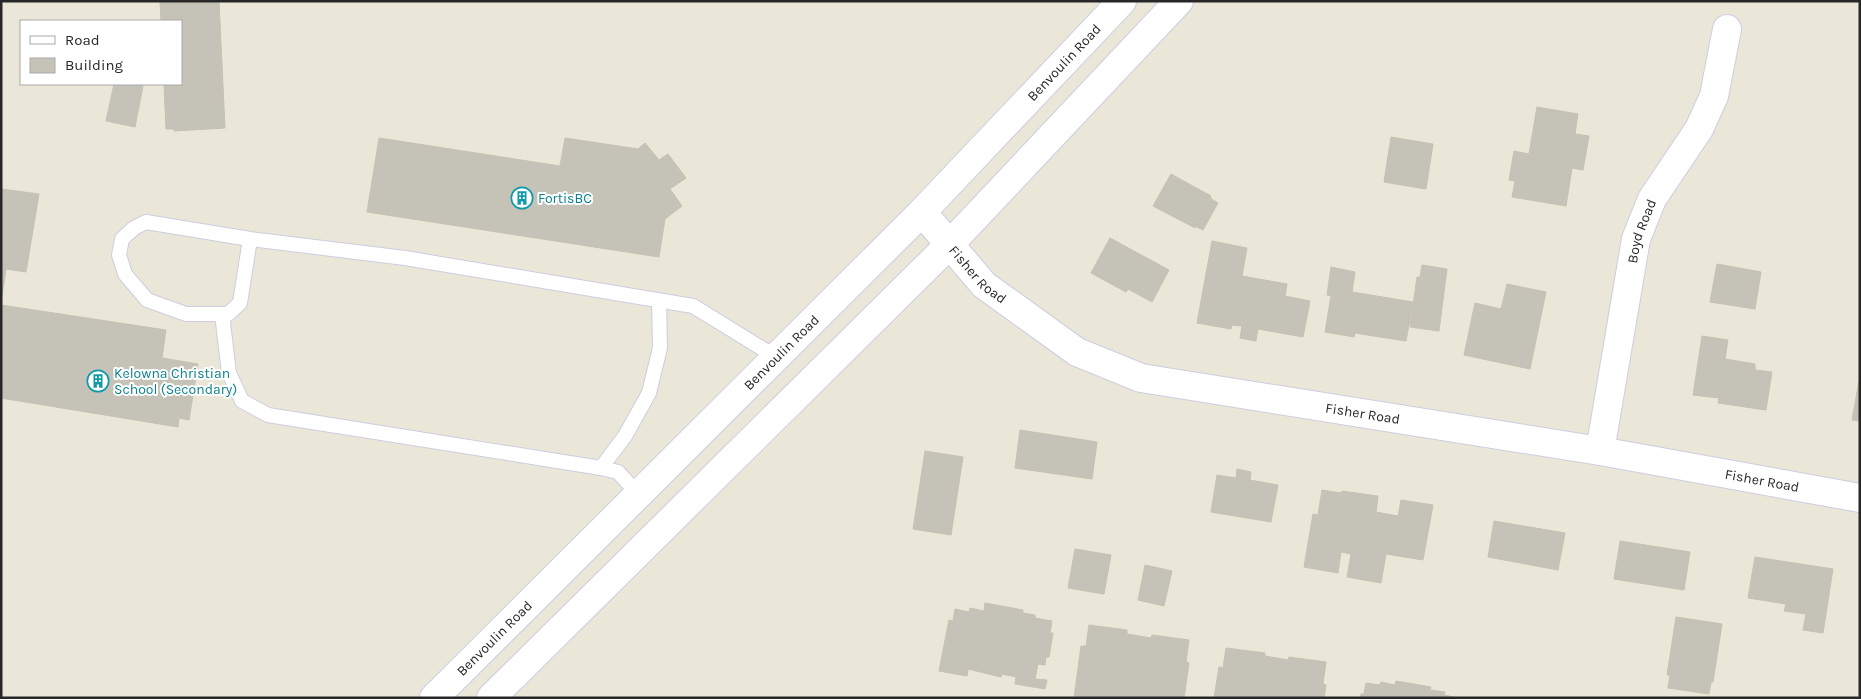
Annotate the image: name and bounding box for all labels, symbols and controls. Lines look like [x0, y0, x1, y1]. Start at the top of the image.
legend [20, 20, 182, 85]
street label: Benvoulin Road [1023, 20, 1104, 104]
text: Road [65, 31, 100, 49]
text: Building [65, 56, 123, 74]
building icon: FortisBC [510, 186, 534, 210]
place label: FortisBC [538, 190, 592, 207]
street label: Boyd Road [1624, 197, 1660, 264]
street label: Fisher Road [946, 242, 1010, 307]
street label: Benvoulin Road [740, 311, 823, 393]
place label: Kelowna Christian School (Secondary) [114, 365, 237, 398]
building icon: Kelowna Christian School (Secondary) [86, 369, 110, 393]
street label: Fisher Road [1324, 399, 1401, 428]
street label: Fisher Road [1724, 465, 1801, 495]
street label: Benvoulin Road [453, 597, 536, 679]

